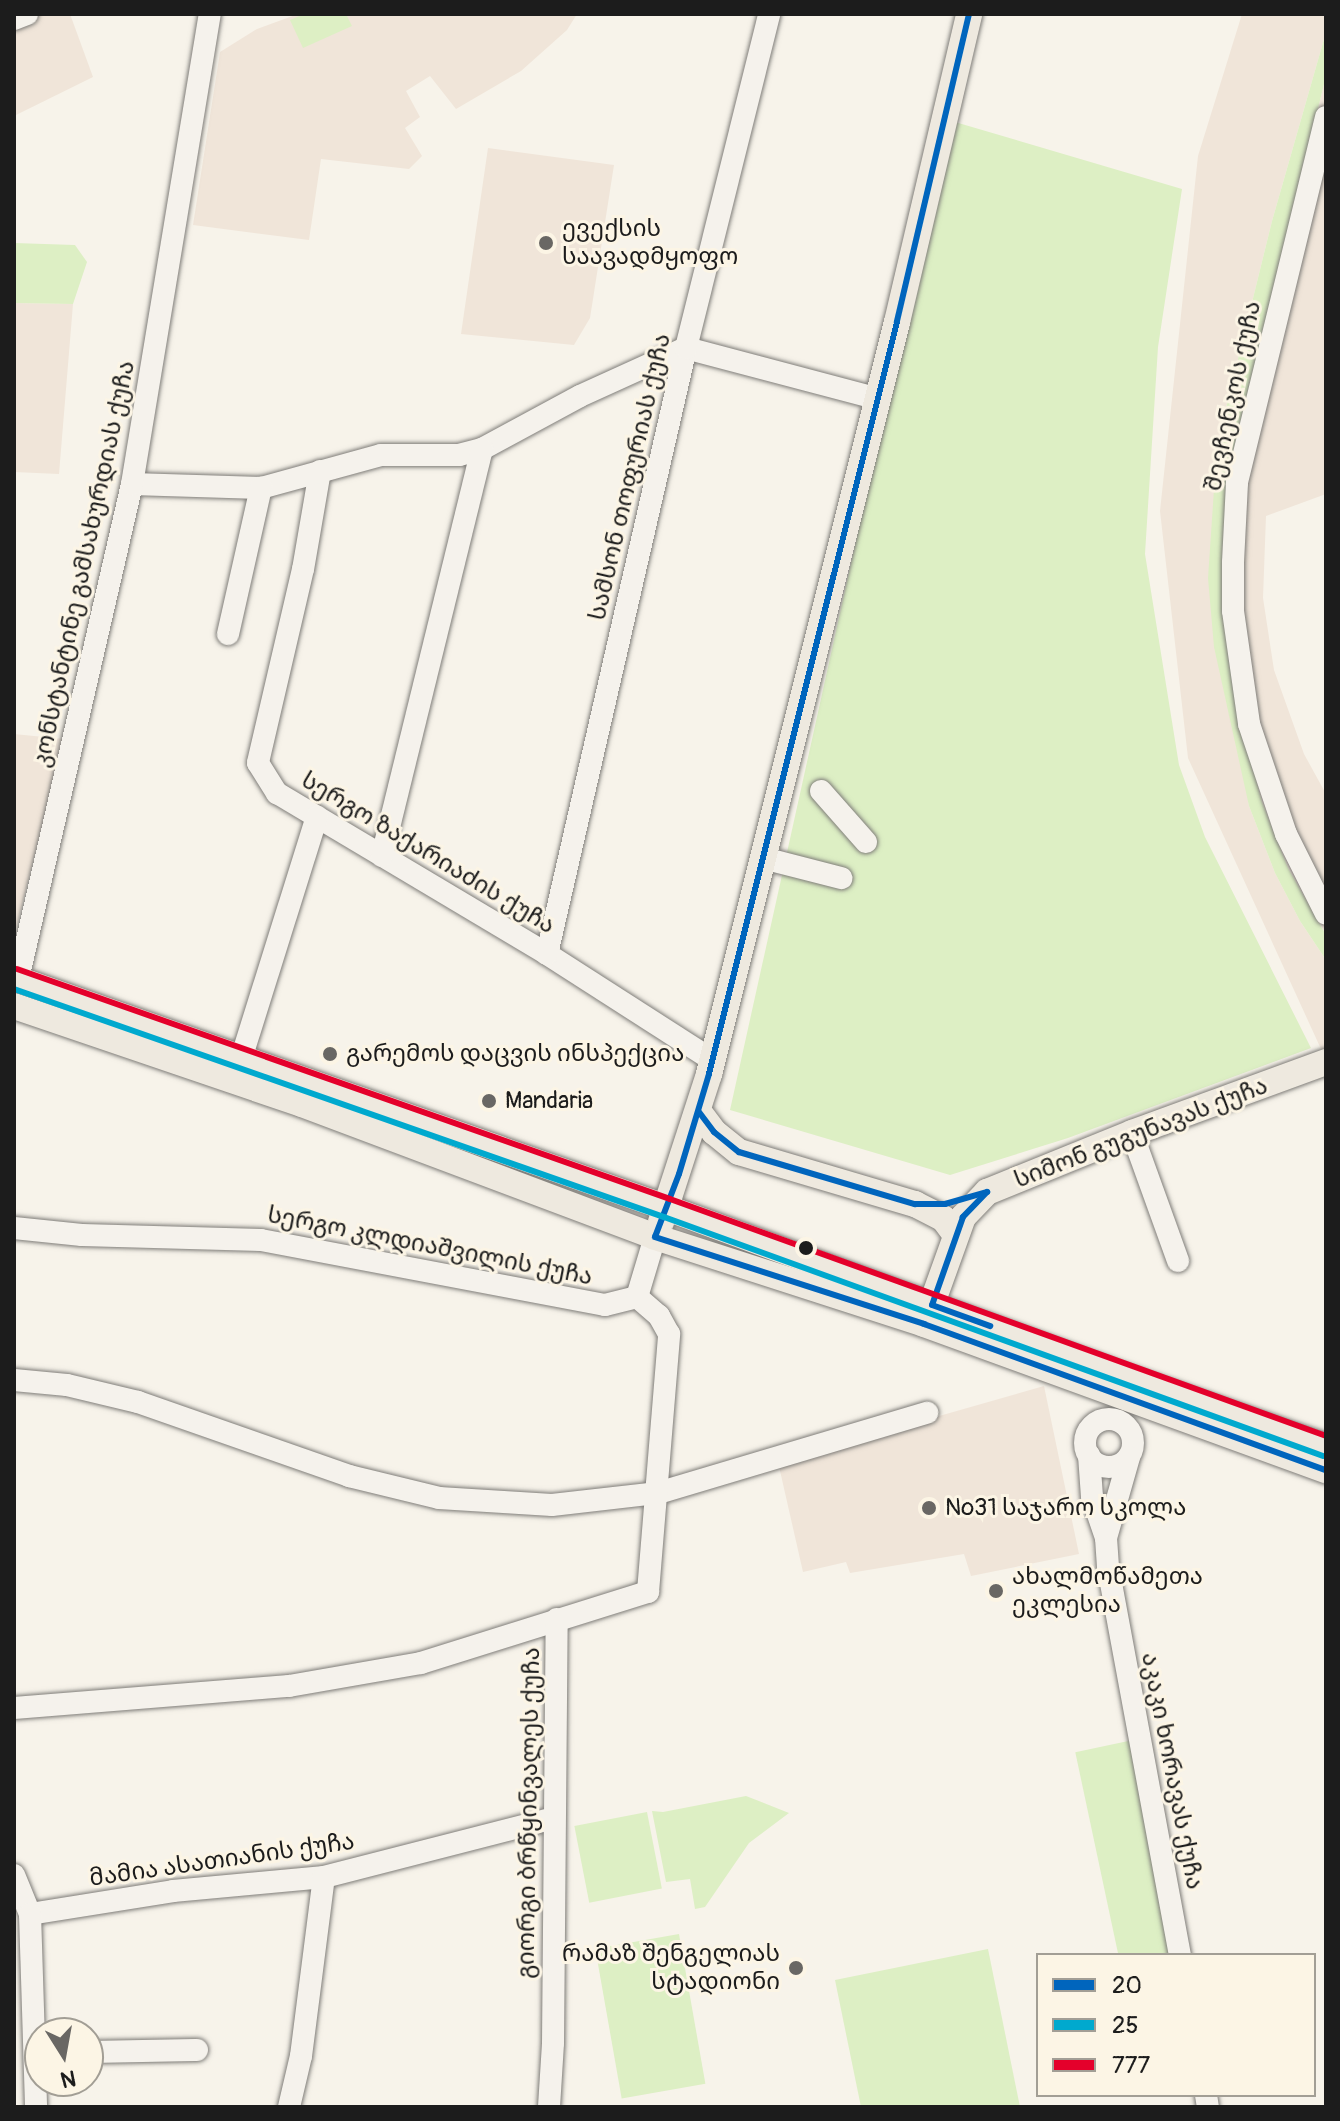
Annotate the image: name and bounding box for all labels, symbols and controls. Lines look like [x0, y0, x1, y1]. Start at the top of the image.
place label: ევექსის საავადმყოფო [562, 215, 738, 271]
marker: ევექსის საავადმყოფო [537, 234, 555, 252]
street label: შევჩენკოს ქუჩა [1199, 298, 1267, 494]
street label: სამსონ თოფურიას ქუჩა [583, 331, 677, 623]
street label: კონსტანტინე გამსახურდიას ქუჩა [27, 358, 141, 770]
street label: სერგო ზაქარიაძის ქუჩა [296, 766, 560, 940]
place label: გარემოს დაცვის ინსპექცია [346, 1040, 684, 1068]
marker: გარემოს დაცვის ინსპექცია [321, 1045, 339, 1063]
street label: სიმონ გუგუნავას ქუჩა [1010, 1071, 1272, 1195]
place label: Mandaria [505, 1087, 593, 1115]
marker: Mandaria [480, 1092, 498, 1110]
street label: სერგო კლდიაშვილის ქუჩა [265, 1200, 595, 1292]
unlabelled marker [798, 1240, 814, 1256]
place label: №31 საჯარო სკოლა [945, 1494, 1186, 1522]
marker: №31 საჯარო სკოლა [920, 1499, 938, 1517]
place label: ახალმოწამეთა ეკლესია [1012, 1563, 1203, 1619]
marker: ახალმოწამეთა ეკლესია [987, 1582, 1005, 1600]
street label: გიორგი ბრწყინვალეს ქუჩა [512, 1647, 546, 1979]
street label: აკაკი ხორავას ქუჩა [1135, 1650, 1209, 1892]
street label: მამია ასათიანის ქუჩა [88, 1827, 356, 1893]
place label: რამაზ შენგელიას სტადიონი [562, 1940, 780, 1996]
legend [1036, 1953, 1316, 2097]
marker: რამაზ შენგელიას სტადიონი [787, 1959, 805, 1977]
text: 20 [1112, 1971, 1142, 2000]
text: 25 [1112, 2011, 1138, 2040]
north arrow [24, 2017, 104, 2097]
text: 777 [1112, 2051, 1150, 2080]
text: N [58, 2063, 78, 2094]

